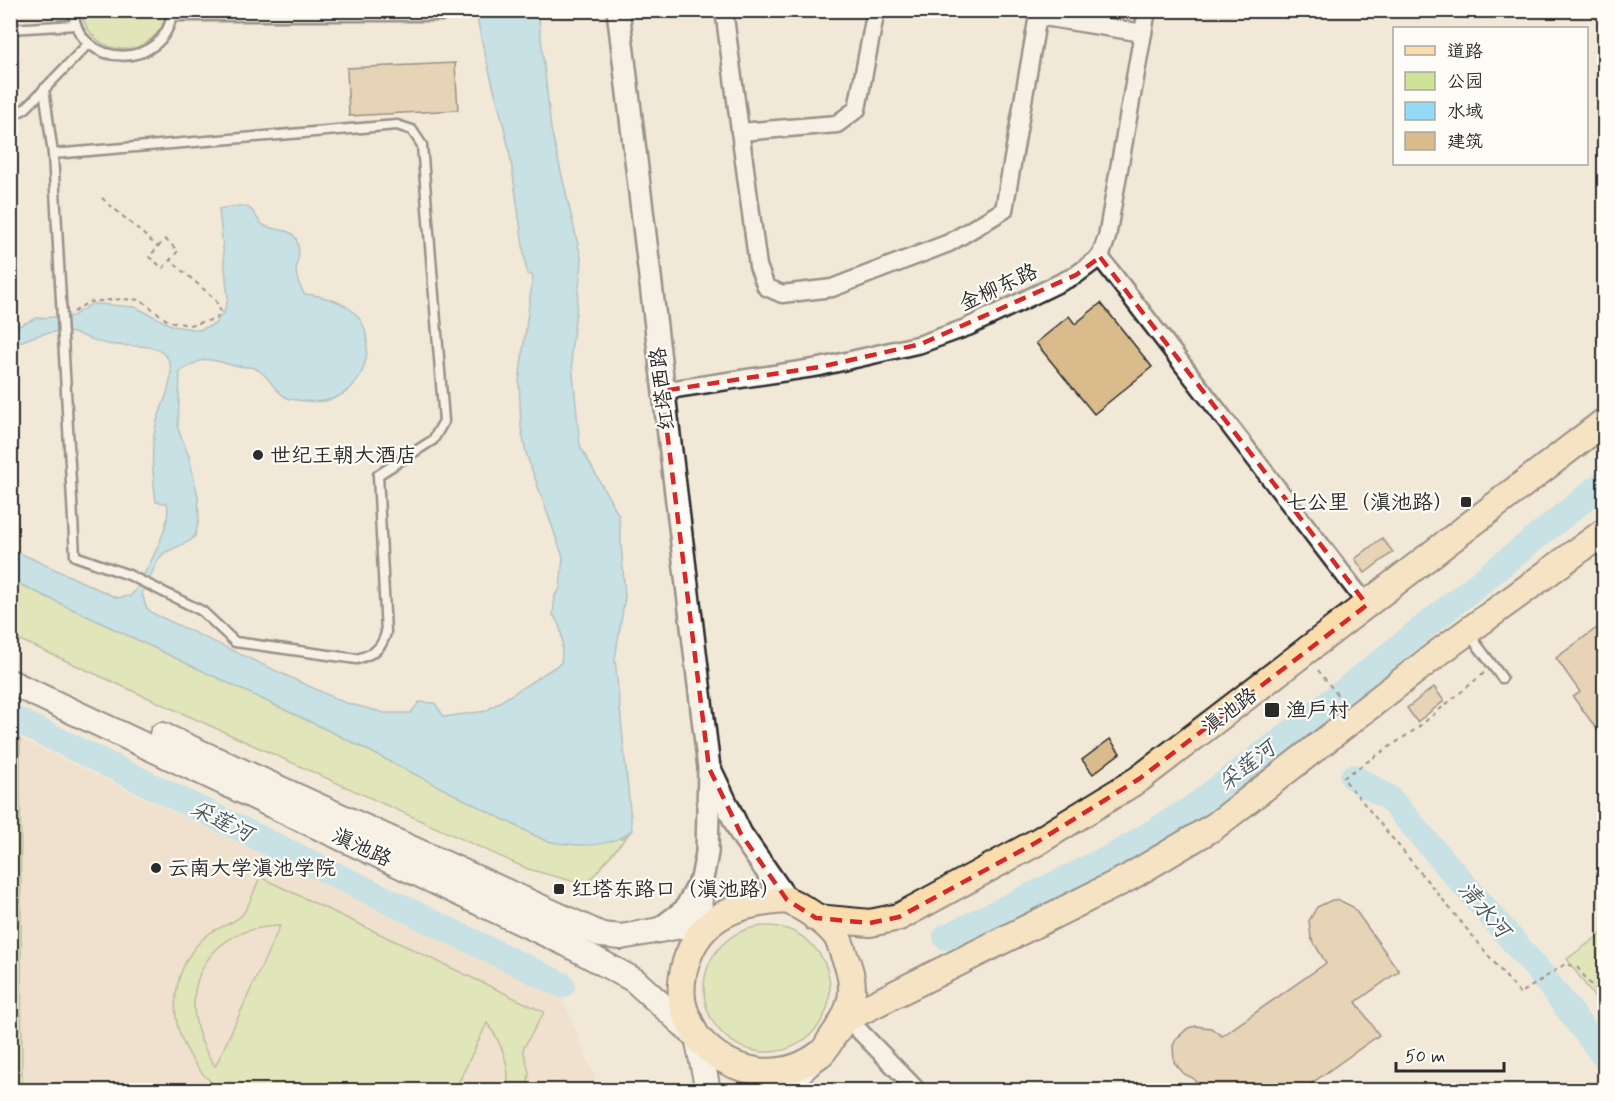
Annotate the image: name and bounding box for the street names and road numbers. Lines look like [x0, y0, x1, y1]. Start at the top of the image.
street label: 金柳东路 [954, 257, 1042, 318]
street label: 红塔西路 [644, 345, 682, 432]
street label: 滇池路 [1196, 682, 1263, 742]
street label: 滇池路 [327, 822, 396, 874]

